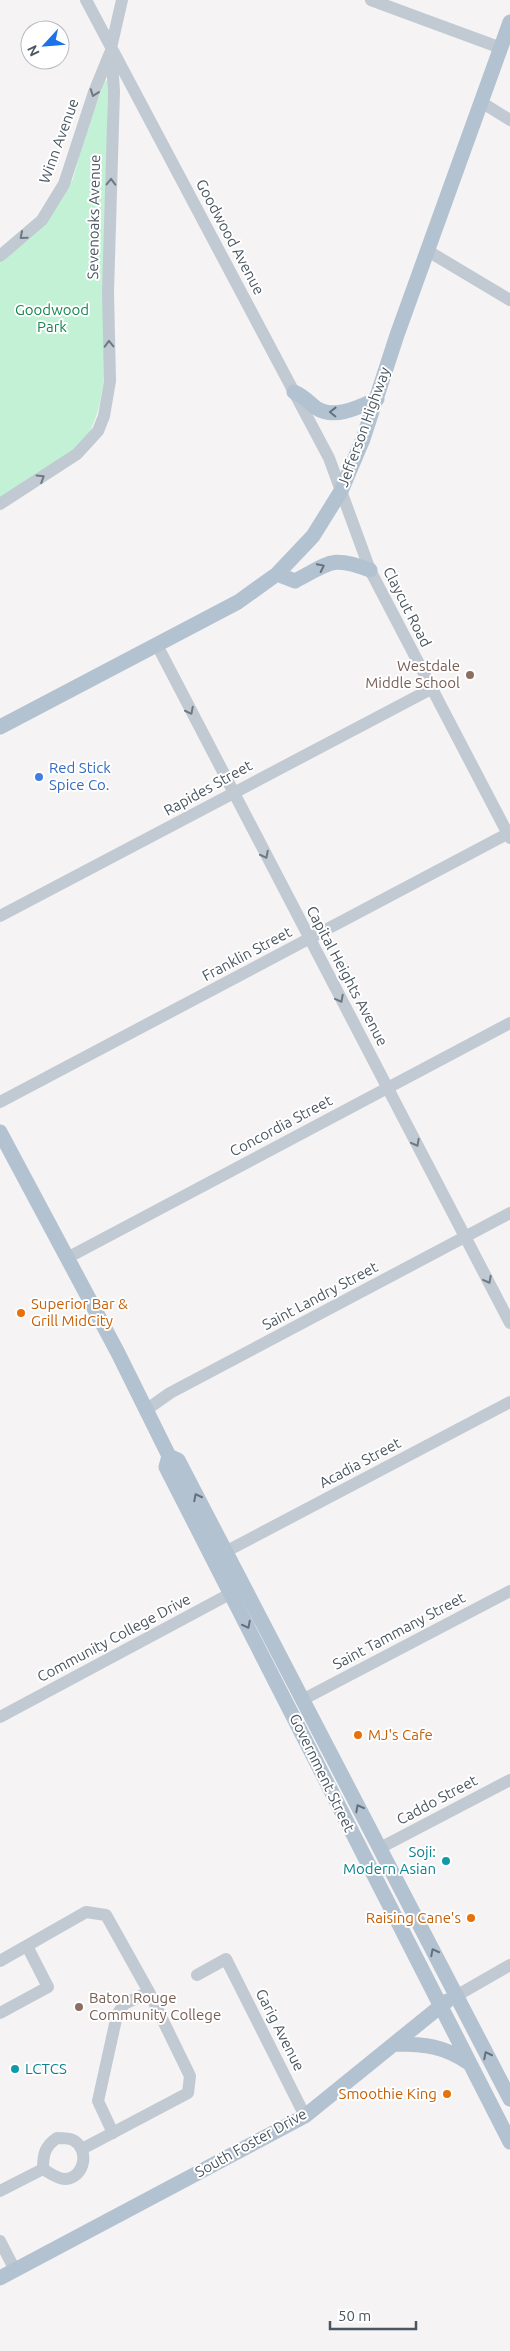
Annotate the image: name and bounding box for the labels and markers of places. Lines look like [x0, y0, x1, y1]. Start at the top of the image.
place label: Westdale Middle School [365, 657, 460, 691]
marker: Westdale Middle School [464, 669, 476, 681]
place label: Red Stick Spice Co. [49, 759, 111, 793]
marker: Red Stick Spice Co. [33, 771, 45, 783]
place label: Superior Bar & Grill MidCity [31, 1295, 128, 1329]
marker: Superior Bar & Grill MidCity [15, 1307, 27, 1319]
place label: MJ's Cafe [368, 1726, 433, 1743]
marker: MJ's Cafe [352, 1729, 364, 1741]
place label: Soji: Modern Asian [343, 1843, 436, 1877]
marker: Soji: Modern Asian [440, 1855, 452, 1867]
place label: Raising Cane's [366, 1909, 461, 1926]
marker: Raising Cane's [465, 1912, 477, 1924]
place label: Baton Rouge Community College [89, 1989, 221, 2023]
marker: Baton Rouge Community College [73, 2001, 85, 2013]
place label: LCTCS [25, 2060, 67, 2077]
marker: LCTCS [9, 2063, 21, 2075]
place label: Smoothie King [339, 2085, 437, 2102]
marker: Smoothie King [441, 2088, 453, 2100]

